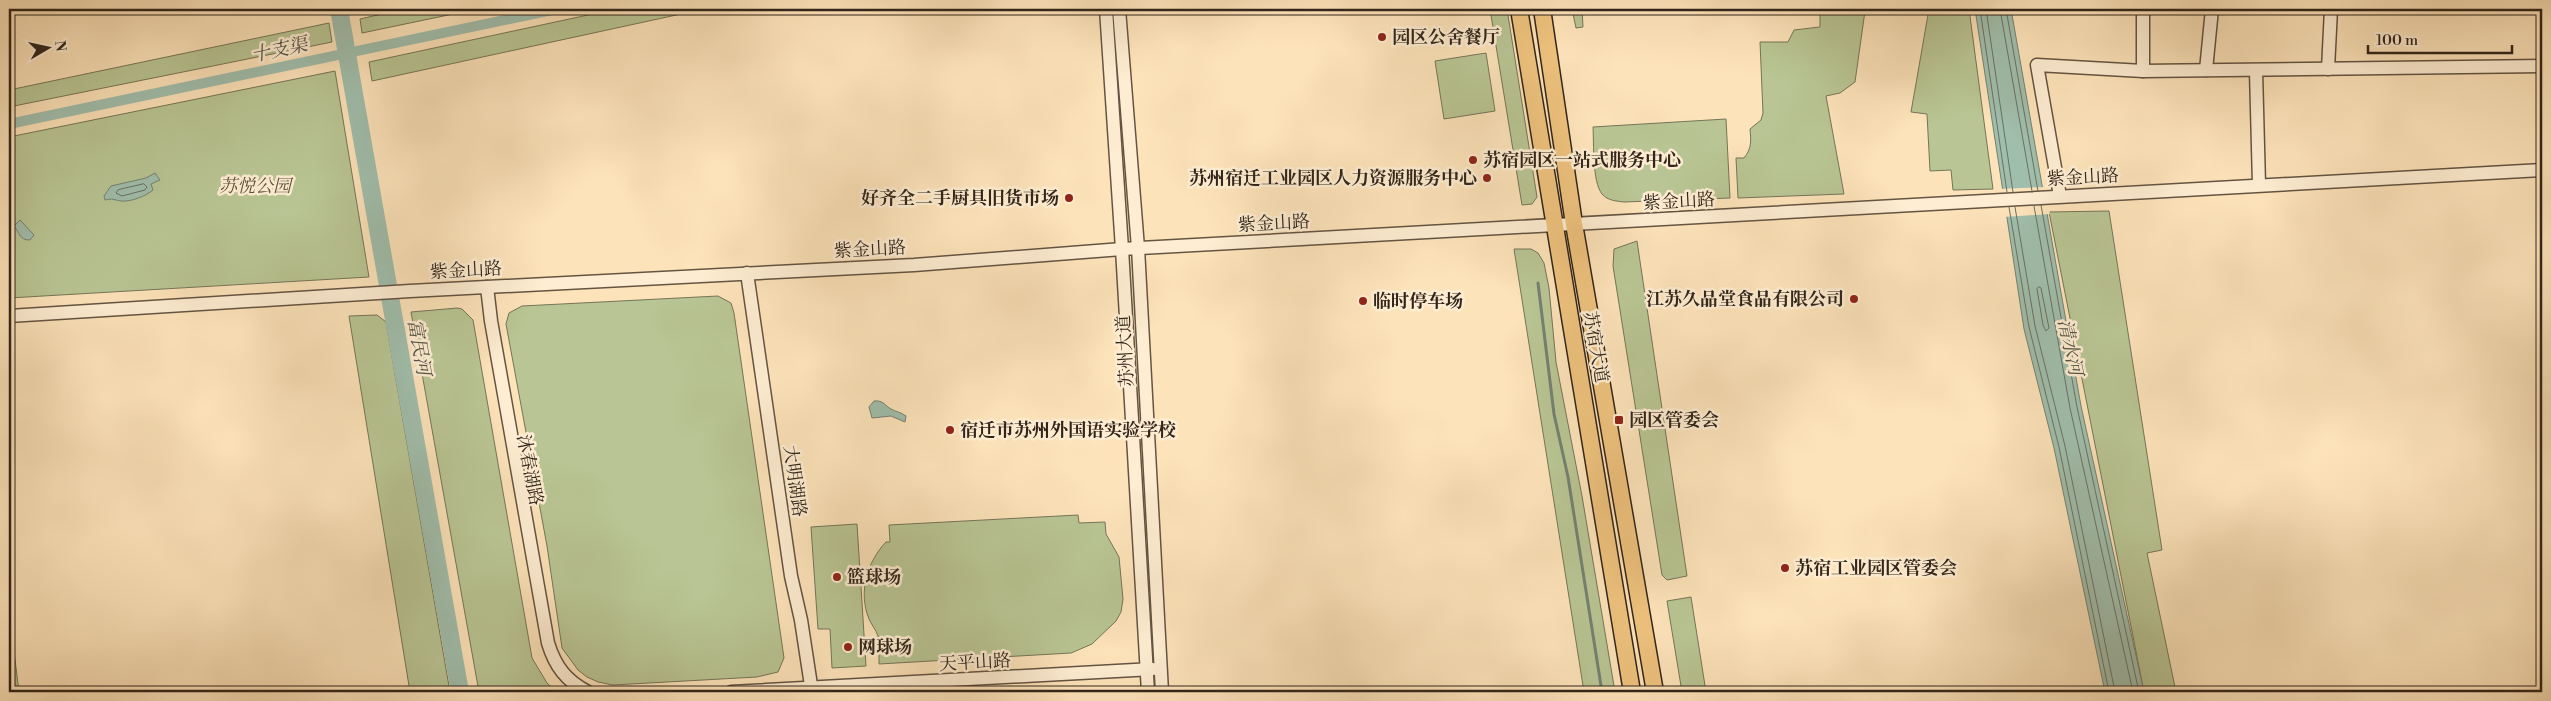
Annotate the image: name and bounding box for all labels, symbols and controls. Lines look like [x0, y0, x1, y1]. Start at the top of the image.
north arrow [22, 22, 72, 72]
scale bar [2368, 22, 2512, 54]
place label: 园区公舍餐厅 [1392, 26, 1500, 49]
marker: 园区公舍餐厅 [1376, 31, 1388, 43]
text: 100 m [2376, 31, 2418, 50]
water label: 十支渠 [249, 32, 313, 68]
text: N [50, 39, 70, 53]
place label: 苏宿园区一站式服务中心 [1483, 149, 1681, 172]
marker: 苏宿园区一站式服务中心 [1467, 154, 1479, 166]
street label: 紫金山路 [2046, 164, 2120, 191]
place label: 苏州宿迁工业园区人力资源服务中心 [1189, 167, 1477, 190]
marker: 苏州宿迁工业园区人力资源服务中心 [1481, 172, 1493, 184]
park label: 苏悦公园 [219, 175, 294, 198]
place label: 好齐全二手厨具旧货市场 [861, 187, 1059, 210]
street label: 紫金山路 [1642, 188, 1716, 215]
marker: 好齐全二手厨具旧货市场 [1063, 192, 1075, 204]
street label: 紫金山路 [1237, 210, 1311, 237]
street label: 紫金山路 [833, 236, 907, 263]
street label: 紫金山路 [429, 257, 503, 284]
place label: 江苏久品堂食品有限公司 [1646, 288, 1844, 311]
place label: 临时停车场 [1373, 290, 1463, 313]
marker: 江苏久品堂食品有限公司 [1848, 293, 1860, 305]
marker: 临时停车场 [1357, 295, 1369, 307]
street label: 苏宿大道 [1578, 310, 1613, 385]
street label: 苏州大道 [1112, 314, 1139, 388]
water label: 富民河 [402, 317, 436, 380]
water label: 清水河 [2052, 317, 2088, 381]
place label: 园区管委会 [1629, 409, 1719, 432]
marker: 园区管委会 [1613, 414, 1625, 426]
place label: 宿迁市苏州外国语实验学校 [960, 419, 1176, 442]
marker: 宿迁市苏州外国语实验学校 [944, 424, 956, 436]
street label: 沐春湖路 [511, 433, 548, 508]
street label: 大明湖路 [778, 444, 811, 518]
place label: 苏宿工业园区管委会 [1795, 557, 1957, 580]
marker: 苏宿工业园区管委会 [1779, 562, 1791, 574]
place label: 篮球场 [847, 566, 901, 589]
marker: 篮球场 [831, 571, 843, 583]
place label: 网球场 [858, 636, 912, 659]
marker: 网球场 [842, 641, 854, 653]
street label: 天平山路 [938, 649, 1012, 676]

